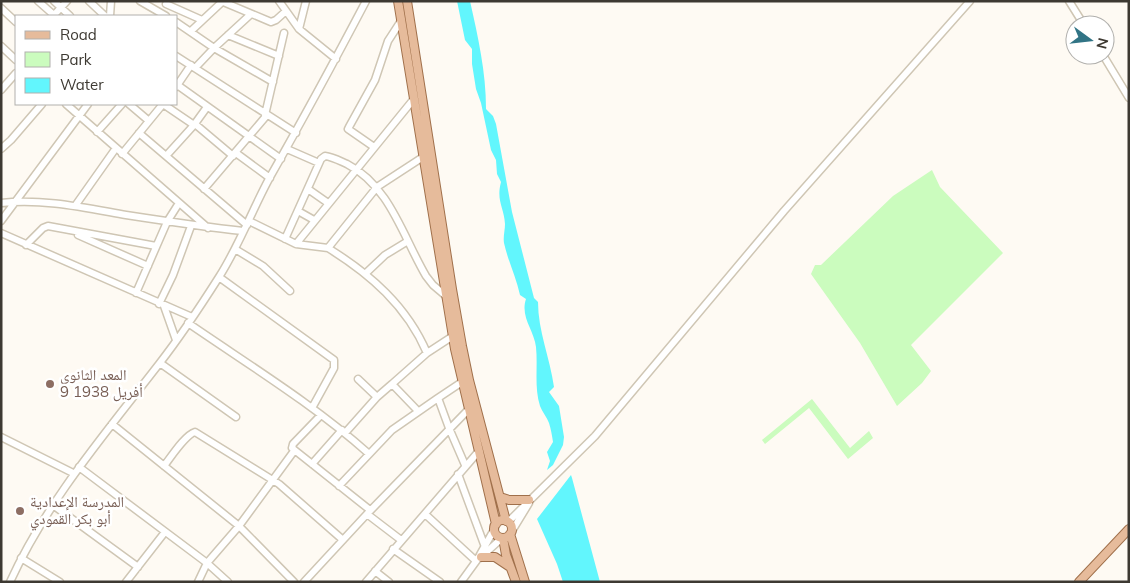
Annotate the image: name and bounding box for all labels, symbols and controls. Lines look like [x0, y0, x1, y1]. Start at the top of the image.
legend [15, 15, 178, 105]
north arrow [1065, 15, 1115, 65]
text: Road [60, 25, 97, 44]
text: N [1092, 36, 1113, 51]
text: Park [60, 50, 92, 69]
text: Water [60, 75, 104, 94]
place label: المعد الثانوي 9 أفريل 1938 [60, 365, 143, 402]
marker: المعد الثانوي 9 أفريل 1938 [44, 378, 56, 390]
place label: المدرسة الإعدادية أبو بكر القمودي [30, 492, 124, 531]
marker: المدرسة الإعدادية أبو بكر القمودي [14, 505, 26, 517]

